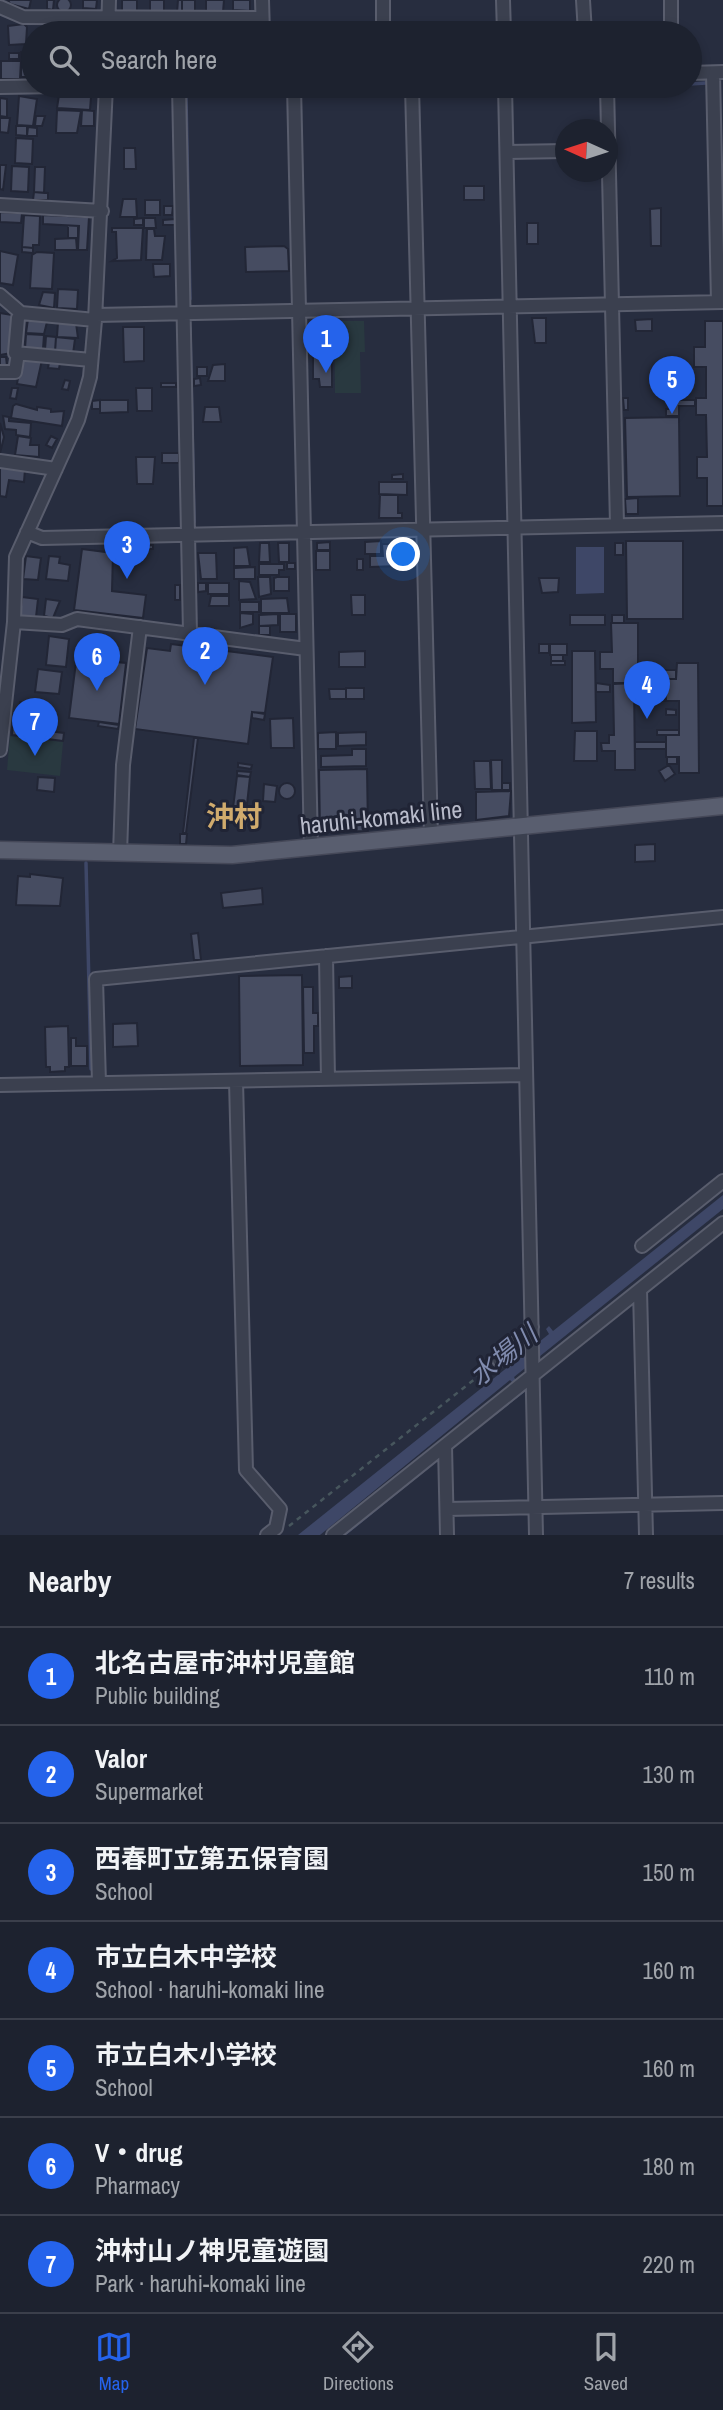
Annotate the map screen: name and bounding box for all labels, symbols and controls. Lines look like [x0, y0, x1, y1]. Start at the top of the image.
search box [21, 21, 702, 98]
icon: search [45, 41, 83, 79]
text: Search here [101, 42, 217, 77]
north arrow [555, 119, 618, 182]
pin: 1 [303, 315, 349, 373]
pin: 5 [649, 356, 695, 414]
pin: 3 [104, 521, 150, 579]
your location [386, 537, 420, 571]
pin: 2 [182, 627, 228, 685]
pin: 6 [74, 633, 120, 691]
pin: 4 [624, 661, 670, 719]
pin: 7 [12, 698, 58, 756]
street label: haruhi-komaki line [298, 793, 464, 841]
district label: 沖村 [206, 797, 262, 835]
water label: 水場川 [462, 1315, 547, 1393]
text: Nearby [28, 1561, 111, 1601]
text: 7 results [624, 1565, 695, 1596]
text: 北名古屋市沖村児童館 [95, 1645, 355, 1680]
text: 1 [46, 1661, 56, 1692]
text: 110 m [644, 1661, 695, 1692]
text: Public building [95, 1680, 220, 1711]
text: Valor [95, 1741, 147, 1776]
text: 2 [46, 1759, 56, 1790]
text: 130 m [643, 1759, 695, 1790]
text: Supermarket [95, 1776, 203, 1807]
text: 西春町立第五保育園 [95, 1841, 329, 1876]
text: 3 [46, 1857, 56, 1888]
text: 150 m [643, 1857, 695, 1888]
text: School [95, 1876, 153, 1907]
text: 市立白木中学校 [95, 1939, 277, 1974]
text: 4 [46, 1955, 56, 1986]
text: 160 m [643, 1955, 695, 1986]
text: School · haruhi-komaki line [95, 1974, 325, 2005]
text: 市立白木小学校 [95, 2037, 277, 2072]
text: 5 [46, 2053, 56, 2084]
text: 160 m [643, 2053, 695, 2084]
text: School [95, 2072, 153, 2103]
text: V・drug [95, 2135, 183, 2170]
text: 6 [46, 2151, 56, 2182]
text: 180 m [643, 2151, 695, 2182]
text: Pharmacy [95, 2170, 180, 2201]
text: 沖村山ノ神児童遊園 [95, 2233, 329, 2268]
text: 7 [46, 2249, 56, 2280]
text: 220 m [643, 2249, 695, 2280]
text: Park · haruhi-komaki line [95, 2268, 306, 2299]
tab: Map [95, 2328, 133, 2396]
tab: Directions [323, 2328, 394, 2396]
tab: Saved [584, 2328, 628, 2396]

